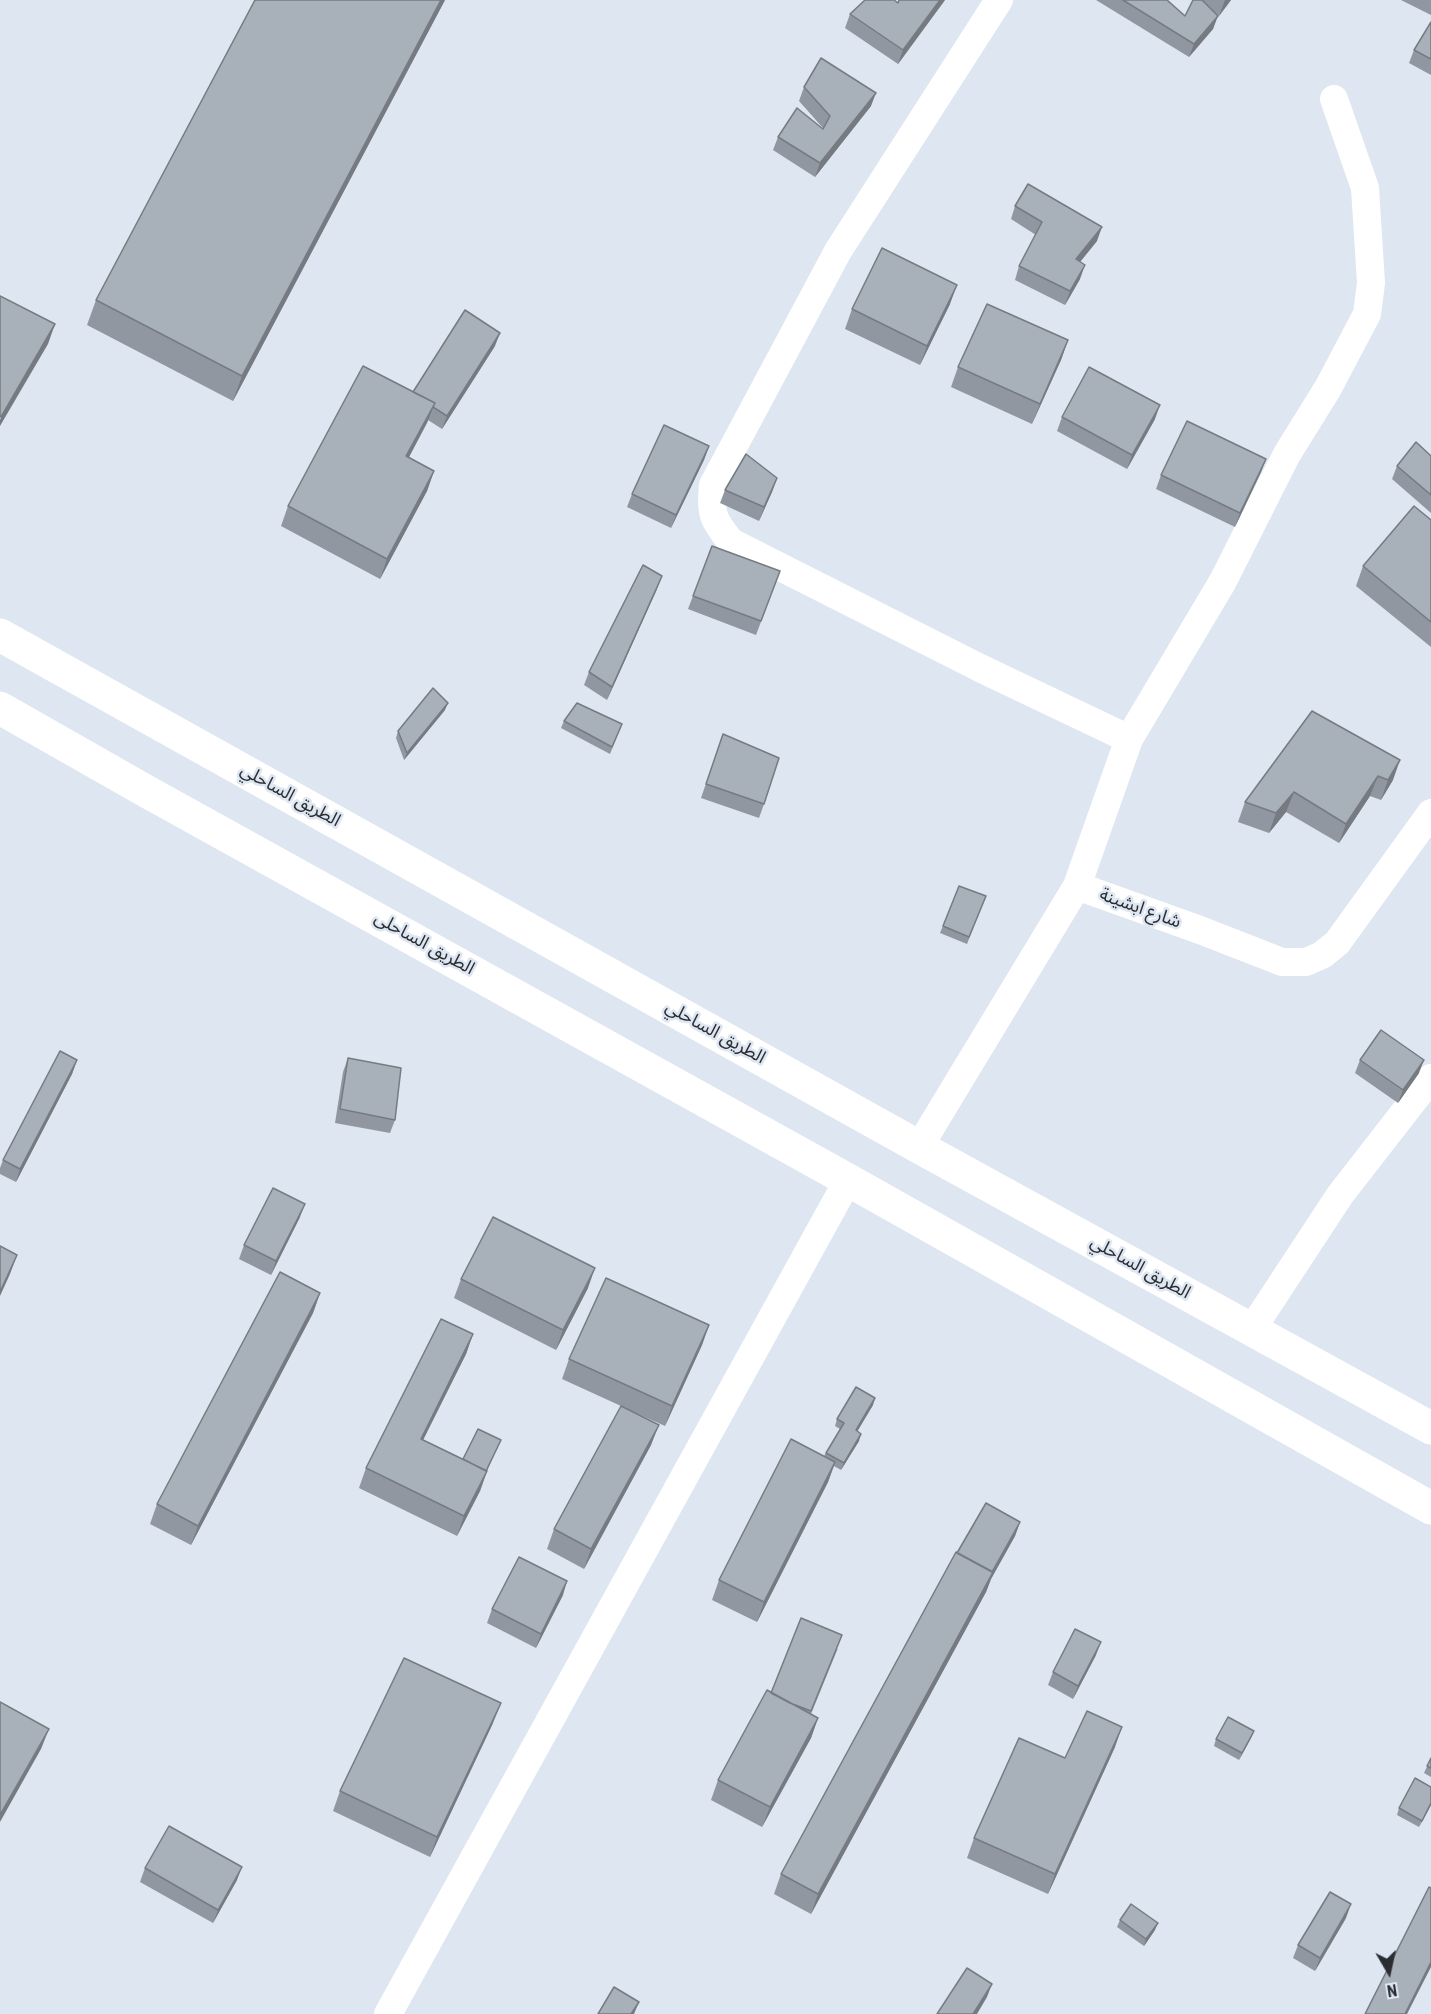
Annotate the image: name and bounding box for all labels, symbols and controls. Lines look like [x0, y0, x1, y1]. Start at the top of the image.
street label: الطريق الساحلي [236, 760, 344, 832]
street label: شارع ابشينة [1096, 884, 1184, 934]
street label: الطريق الساحلى [370, 908, 478, 980]
street label: الطريق الساحلي [661, 997, 769, 1069]
street label: الطريق الساحلي [1086, 1232, 1194, 1304]
north arrow [1359, 1942, 1419, 2002]
text: N [1386, 1980, 1398, 2000]

